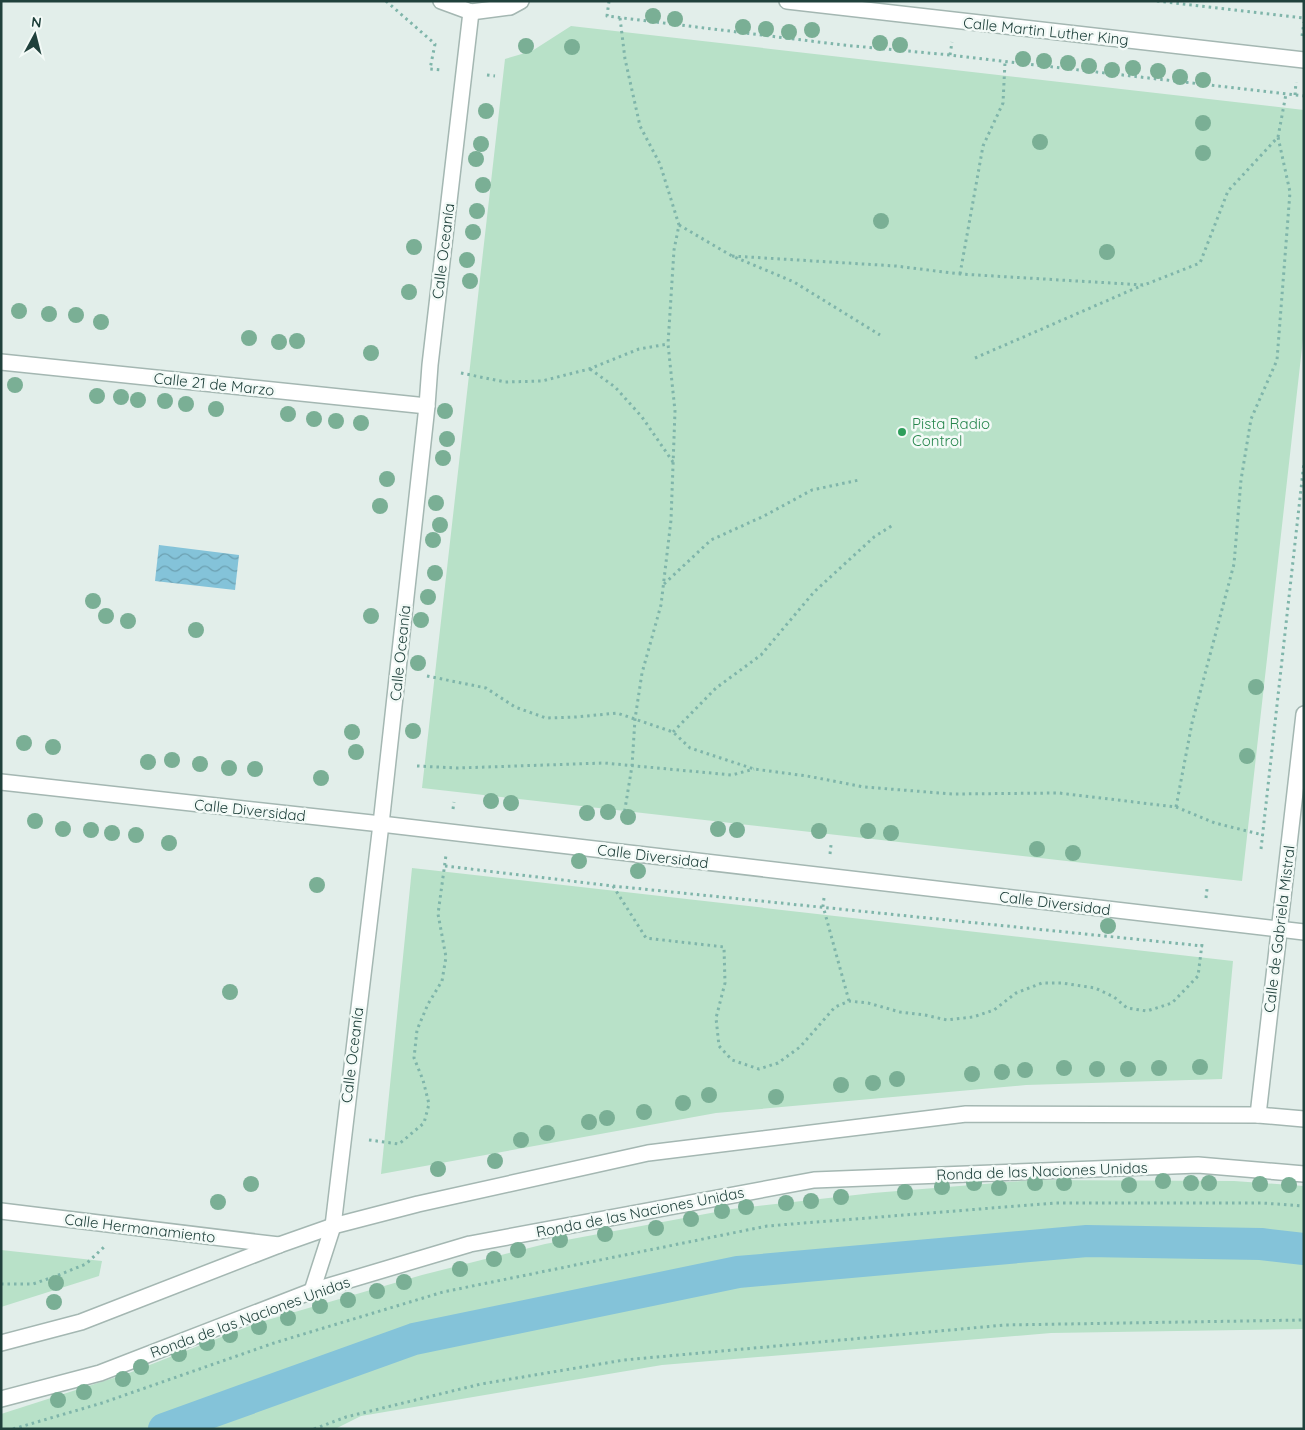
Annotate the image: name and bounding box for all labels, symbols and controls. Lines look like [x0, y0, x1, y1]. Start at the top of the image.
north arrow [10, 10, 60, 60]
text: N [30, 13, 43, 32]
street label: Calle Martin Luther King [962, 13, 1130, 49]
street label: Calle Oceanía [428, 202, 458, 300]
street label: Calle 21 de Marzo [153, 368, 275, 400]
place label: Pista Radio Control [912, 414, 990, 450]
marker: Pista Radio Control [896, 426, 908, 438]
street label: Calle Oceanía [386, 604, 414, 702]
street label: Calle Diversidad [193, 795, 307, 825]
street label: Calle Diversidad [596, 840, 710, 872]
street label: Calle de Gabriela Mistral [1259, 844, 1299, 1014]
street label: Calle Diversidad [998, 887, 1112, 919]
street label: Calle Oceanía [337, 1006, 367, 1104]
street label: Ronda de las Naciones Unidas [936, 1158, 1148, 1184]
street label: Ronda de las Naciones Unidas [534, 1183, 746, 1241]
street label: Calle Hermanamiento [63, 1209, 217, 1247]
street label: Ronda de las Naciones Unidas [147, 1272, 353, 1362]

